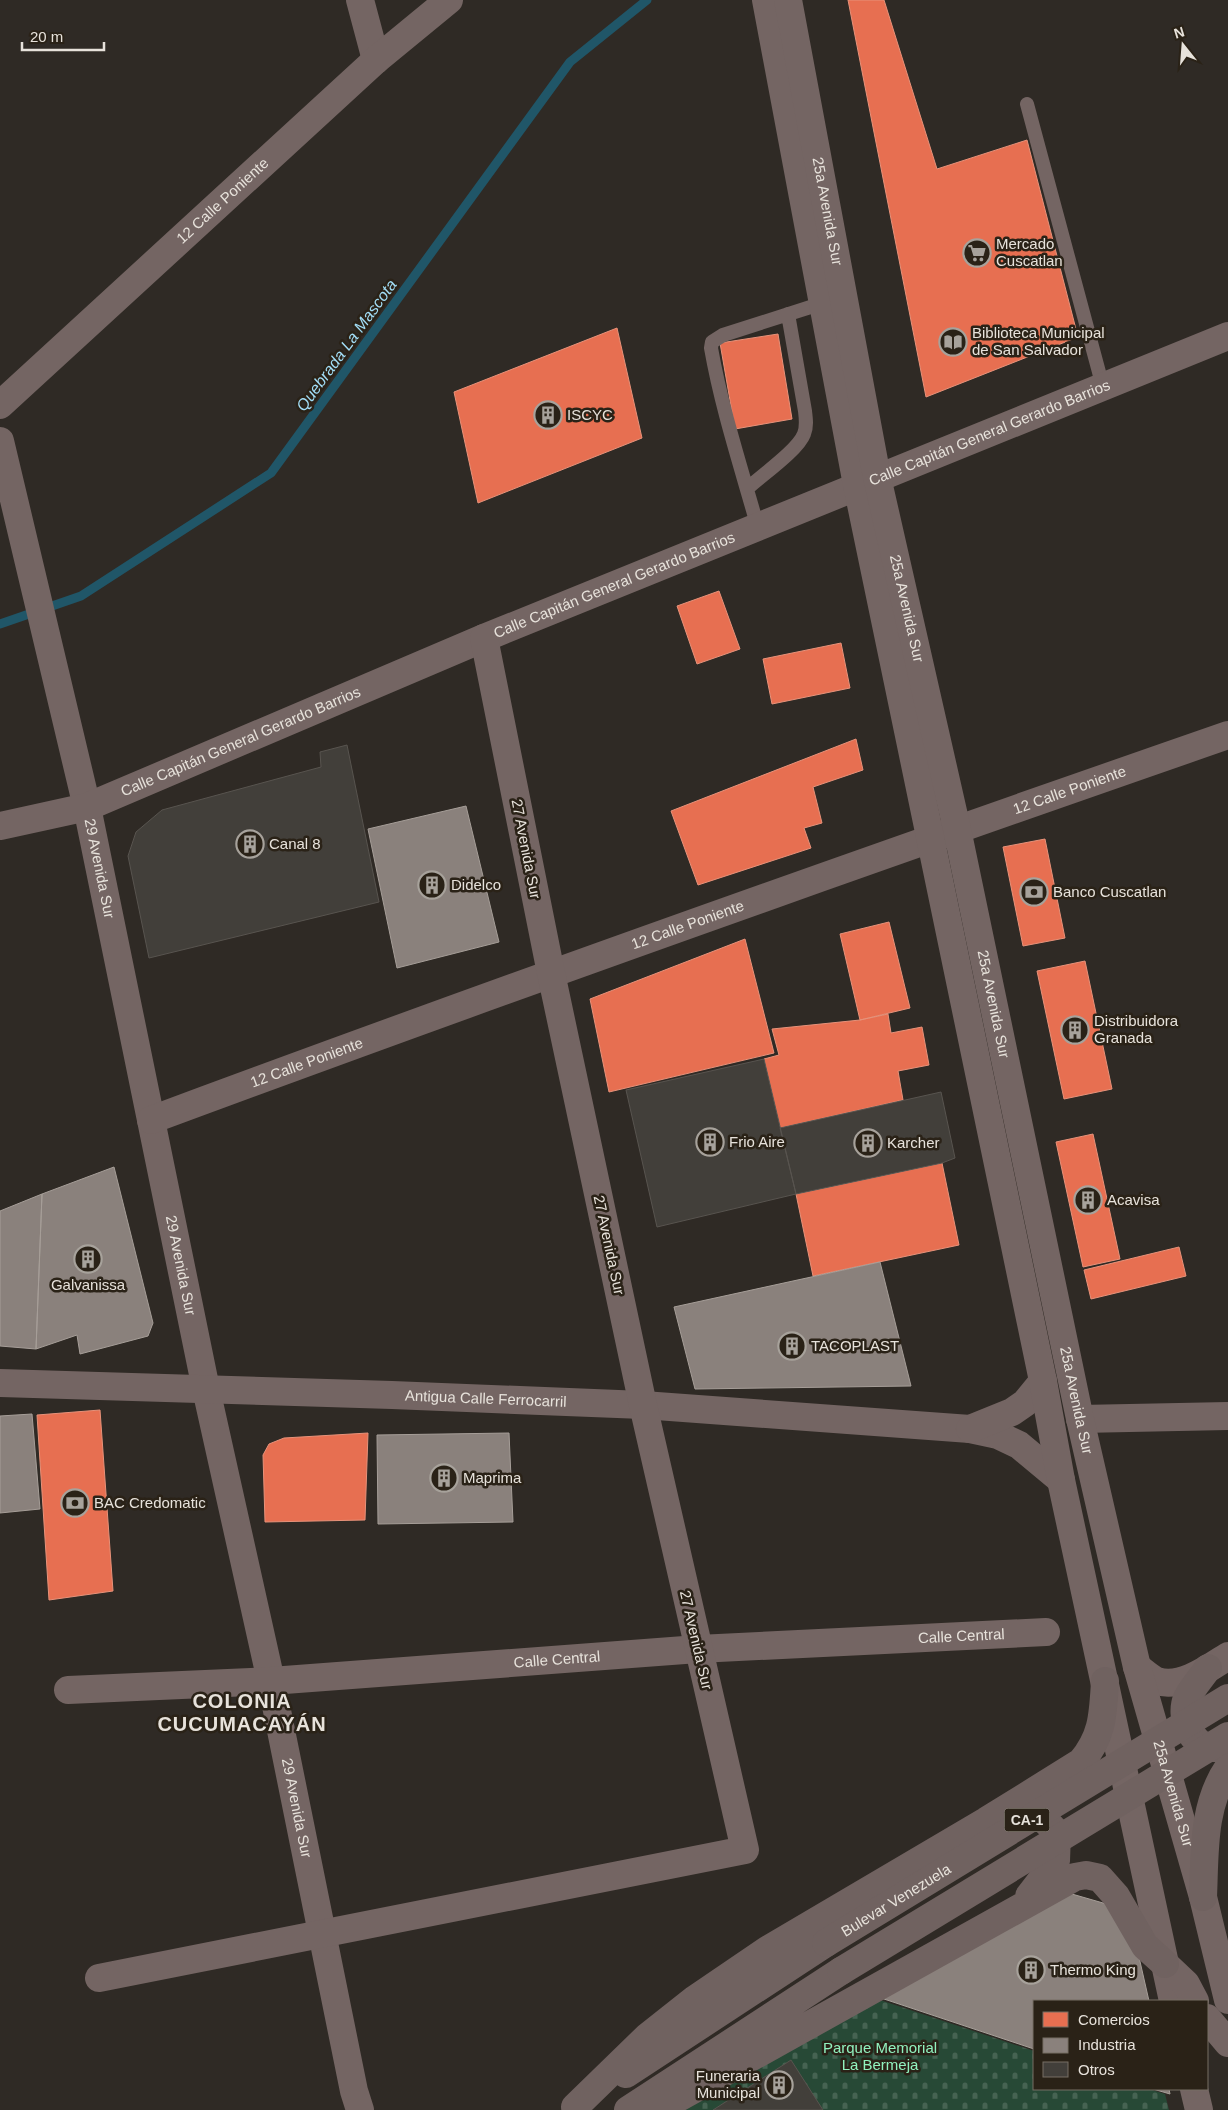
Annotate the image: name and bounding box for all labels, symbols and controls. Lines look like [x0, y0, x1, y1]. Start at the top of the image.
scale bar [22, 20, 105, 52]
north arrow [1158, 20, 1208, 70]
text: N [1172, 23, 1186, 42]
text: 20 m [30, 28, 63, 45]
street label: 12 Calle Poniente [173, 154, 272, 247]
street label: 25a Avenida Sur [809, 156, 846, 267]
place label: Mercado Cuscatlan [996, 235, 1063, 269]
supermarket icon: Mercado Cuscatlan [962, 238, 992, 268]
water label: Quebrada La Mascota [293, 276, 400, 414]
place label: Biblioteca Municipal de San Salvador [972, 324, 1105, 358]
library icon: Biblioteca Municipal de San Salvador [938, 327, 968, 357]
street label: Calle Capitán General Gerardo Barrios [866, 376, 1112, 489]
building icon: ISCYC [533, 400, 563, 430]
place label: ISCYC [567, 406, 613, 423]
street label: Calle Capitán General Gerardo Barrios [491, 528, 737, 641]
street label: 25a Avenida Sur [887, 553, 928, 664]
street label: Calle Capitán General Gerardo Barrios [118, 683, 363, 800]
street label: 12 Calle Poniente [1011, 762, 1128, 817]
street label: 27 Avenida Sur [508, 797, 545, 900]
street label: 29 Avenida Sur [82, 817, 119, 920]
building icon: Canal 8 [235, 829, 265, 859]
place label: Canal 8 [269, 835, 321, 852]
building icon: Didelco [417, 870, 447, 900]
place label: Didelco [451, 876, 501, 893]
bank icon: Banco Cuscatlan [1019, 877, 1049, 907]
place label: Banco Cuscatlan [1053, 883, 1166, 900]
street label: 12 Calle Poniente [629, 897, 746, 952]
street label: 25a Avenida Sur [974, 948, 1014, 1059]
place label: Distribuidora Granada [1094, 1012, 1179, 1046]
building icon: Distribuidora Granada [1060, 1015, 1090, 1045]
street label: 12 Calle Poniente [248, 1034, 365, 1090]
building icon: Frio Aire [695, 1127, 725, 1157]
building icon: Karcher [853, 1128, 883, 1158]
place label: Frio Aire [729, 1133, 785, 1150]
place label: Karcher [887, 1134, 940, 1151]
building icon: Acavisa [1073, 1185, 1103, 1215]
place label: Acavisa [1107, 1191, 1160, 1208]
street label: 27 Avenida Sur [591, 1193, 628, 1296]
street label: 29 Avenida Sur [163, 1214, 200, 1317]
building icon: Galvanissa [73, 1244, 103, 1274]
place label: Galvanissa [51, 1276, 126, 1293]
building icon: TACOPLAST [777, 1331, 807, 1361]
place label: TACOPLAST [811, 1337, 899, 1354]
street label: 25a Avenida Sur [1057, 1345, 1097, 1456]
street label: Antigua Calle Ferrocarril [405, 1387, 567, 1410]
building icon: Maprima [429, 1463, 459, 1493]
place label: Maprima [463, 1469, 522, 1486]
bank icon: BAC Credomatic [60, 1488, 90, 1518]
place label: BAC Credomatic [94, 1494, 206, 1511]
street label: 27 Avenida Sur [677, 1589, 716, 1691]
street label: Calle Central [918, 1625, 1005, 1646]
street label: Calle Central [513, 1647, 601, 1671]
district label: COLONIA CUCUMACAYÁN [157, 1690, 327, 1735]
street label: 25a Avenida Sur [1150, 1738, 1197, 1849]
street label: 29 Avenida Sur [279, 1757, 316, 1859]
road number: CA-1 [1004, 1808, 1050, 1832]
street label: Bulevar Venezuela [838, 1860, 954, 1940]
building icon: Thermo King [1016, 1955, 1046, 1985]
place label: Thermo King [1050, 1961, 1136, 1978]
legend [1033, 2000, 1208, 2090]
text: Comercios [1078, 2011, 1150, 2028]
text: Industria [1078, 2036, 1136, 2053]
park label: Parque Memorial La Bermeja [823, 2039, 937, 2073]
text: Otros [1078, 2061, 1115, 2078]
place label: Funeraria Municipal [696, 2067, 761, 2101]
building icon: Funeraria Municipal [764, 2070, 794, 2100]

